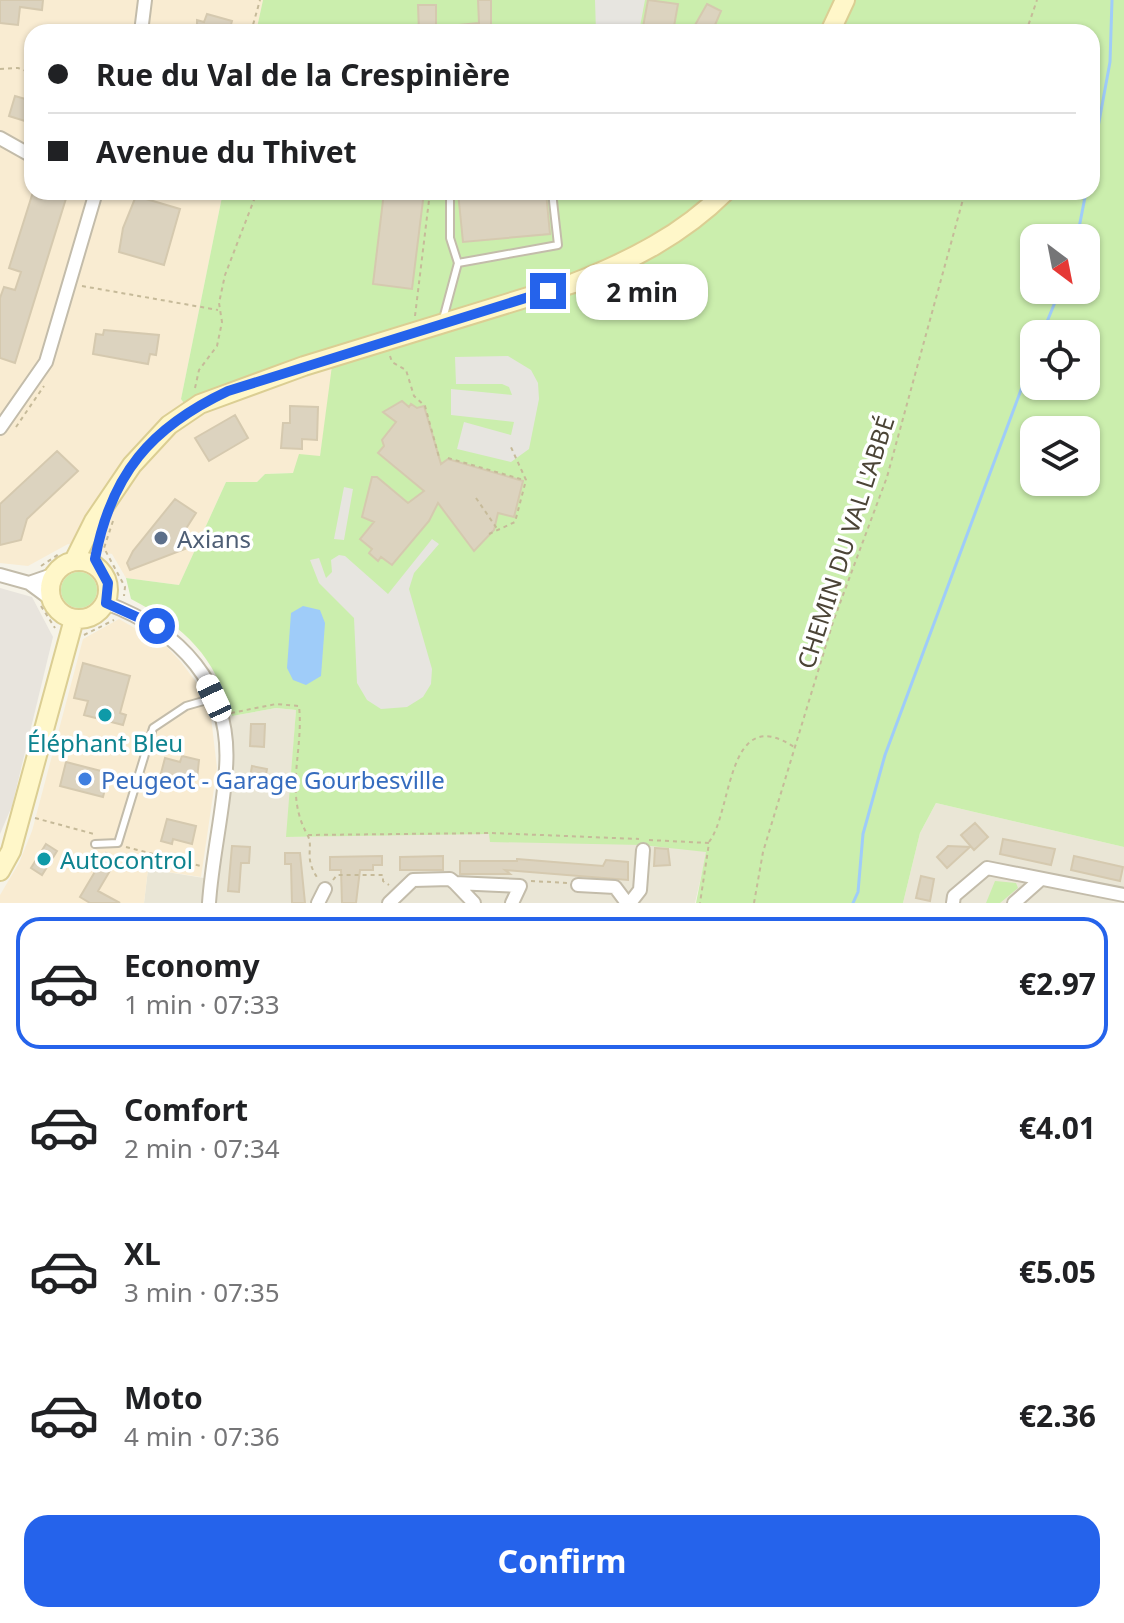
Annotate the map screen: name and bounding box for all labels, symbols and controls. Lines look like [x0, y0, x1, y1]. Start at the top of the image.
text: Rue du Val de la Crespinière [96, 54, 510, 95]
text: Avenue du Thivet [96, 131, 357, 172]
north arrow [1020, 224, 1100, 304]
map controls [1020, 224, 1100, 496]
callout: 2 min [576, 263, 708, 319]
route end [530, 273, 566, 309]
text: 2 min [606, 274, 678, 310]
button: locate [1020, 320, 1100, 400]
street label: CHEMIN DU VAL L'ABBÉ [789, 411, 901, 673]
button: layers [1020, 416, 1100, 496]
place label: Axians [177, 522, 251, 555]
marker: Axians [152, 529, 170, 547]
route start [139, 608, 175, 644]
car [193, 671, 235, 725]
marker: Éléphant Bleu [96, 706, 114, 724]
place label: Éléphant Bleu [27, 726, 183, 759]
place label: Peugeot - Garage Gourbesville [101, 763, 445, 796]
marker: Peugeot - Garage Gourbesville [76, 770, 94, 788]
place label: Autocontrol [60, 843, 193, 876]
marker: Autocontrol [35, 850, 53, 868]
text: Economy [124, 945, 260, 986]
icon: car [28, 947, 100, 1019]
text: €2.97 [1019, 963, 1096, 1004]
text: 1 min · 07:33 [124, 986, 280, 1022]
text: Comfort [124, 1089, 248, 1130]
icon: car [28, 1091, 100, 1163]
text: €4.01 [1019, 1107, 1096, 1148]
text: 2 min · 07:34 [124, 1130, 280, 1166]
text: XL [124, 1233, 161, 1274]
icon: car [28, 1235, 100, 1307]
text: €5.05 [1019, 1251, 1096, 1292]
text: 3 min · 07:35 [124, 1274, 280, 1310]
text: Moto [124, 1377, 203, 1418]
icon: car [28, 1379, 100, 1451]
text: €2.36 [1019, 1395, 1096, 1436]
text: 4 min · 07:36 [124, 1418, 280, 1454]
button: Confirm [24, 1515, 1100, 1607]

